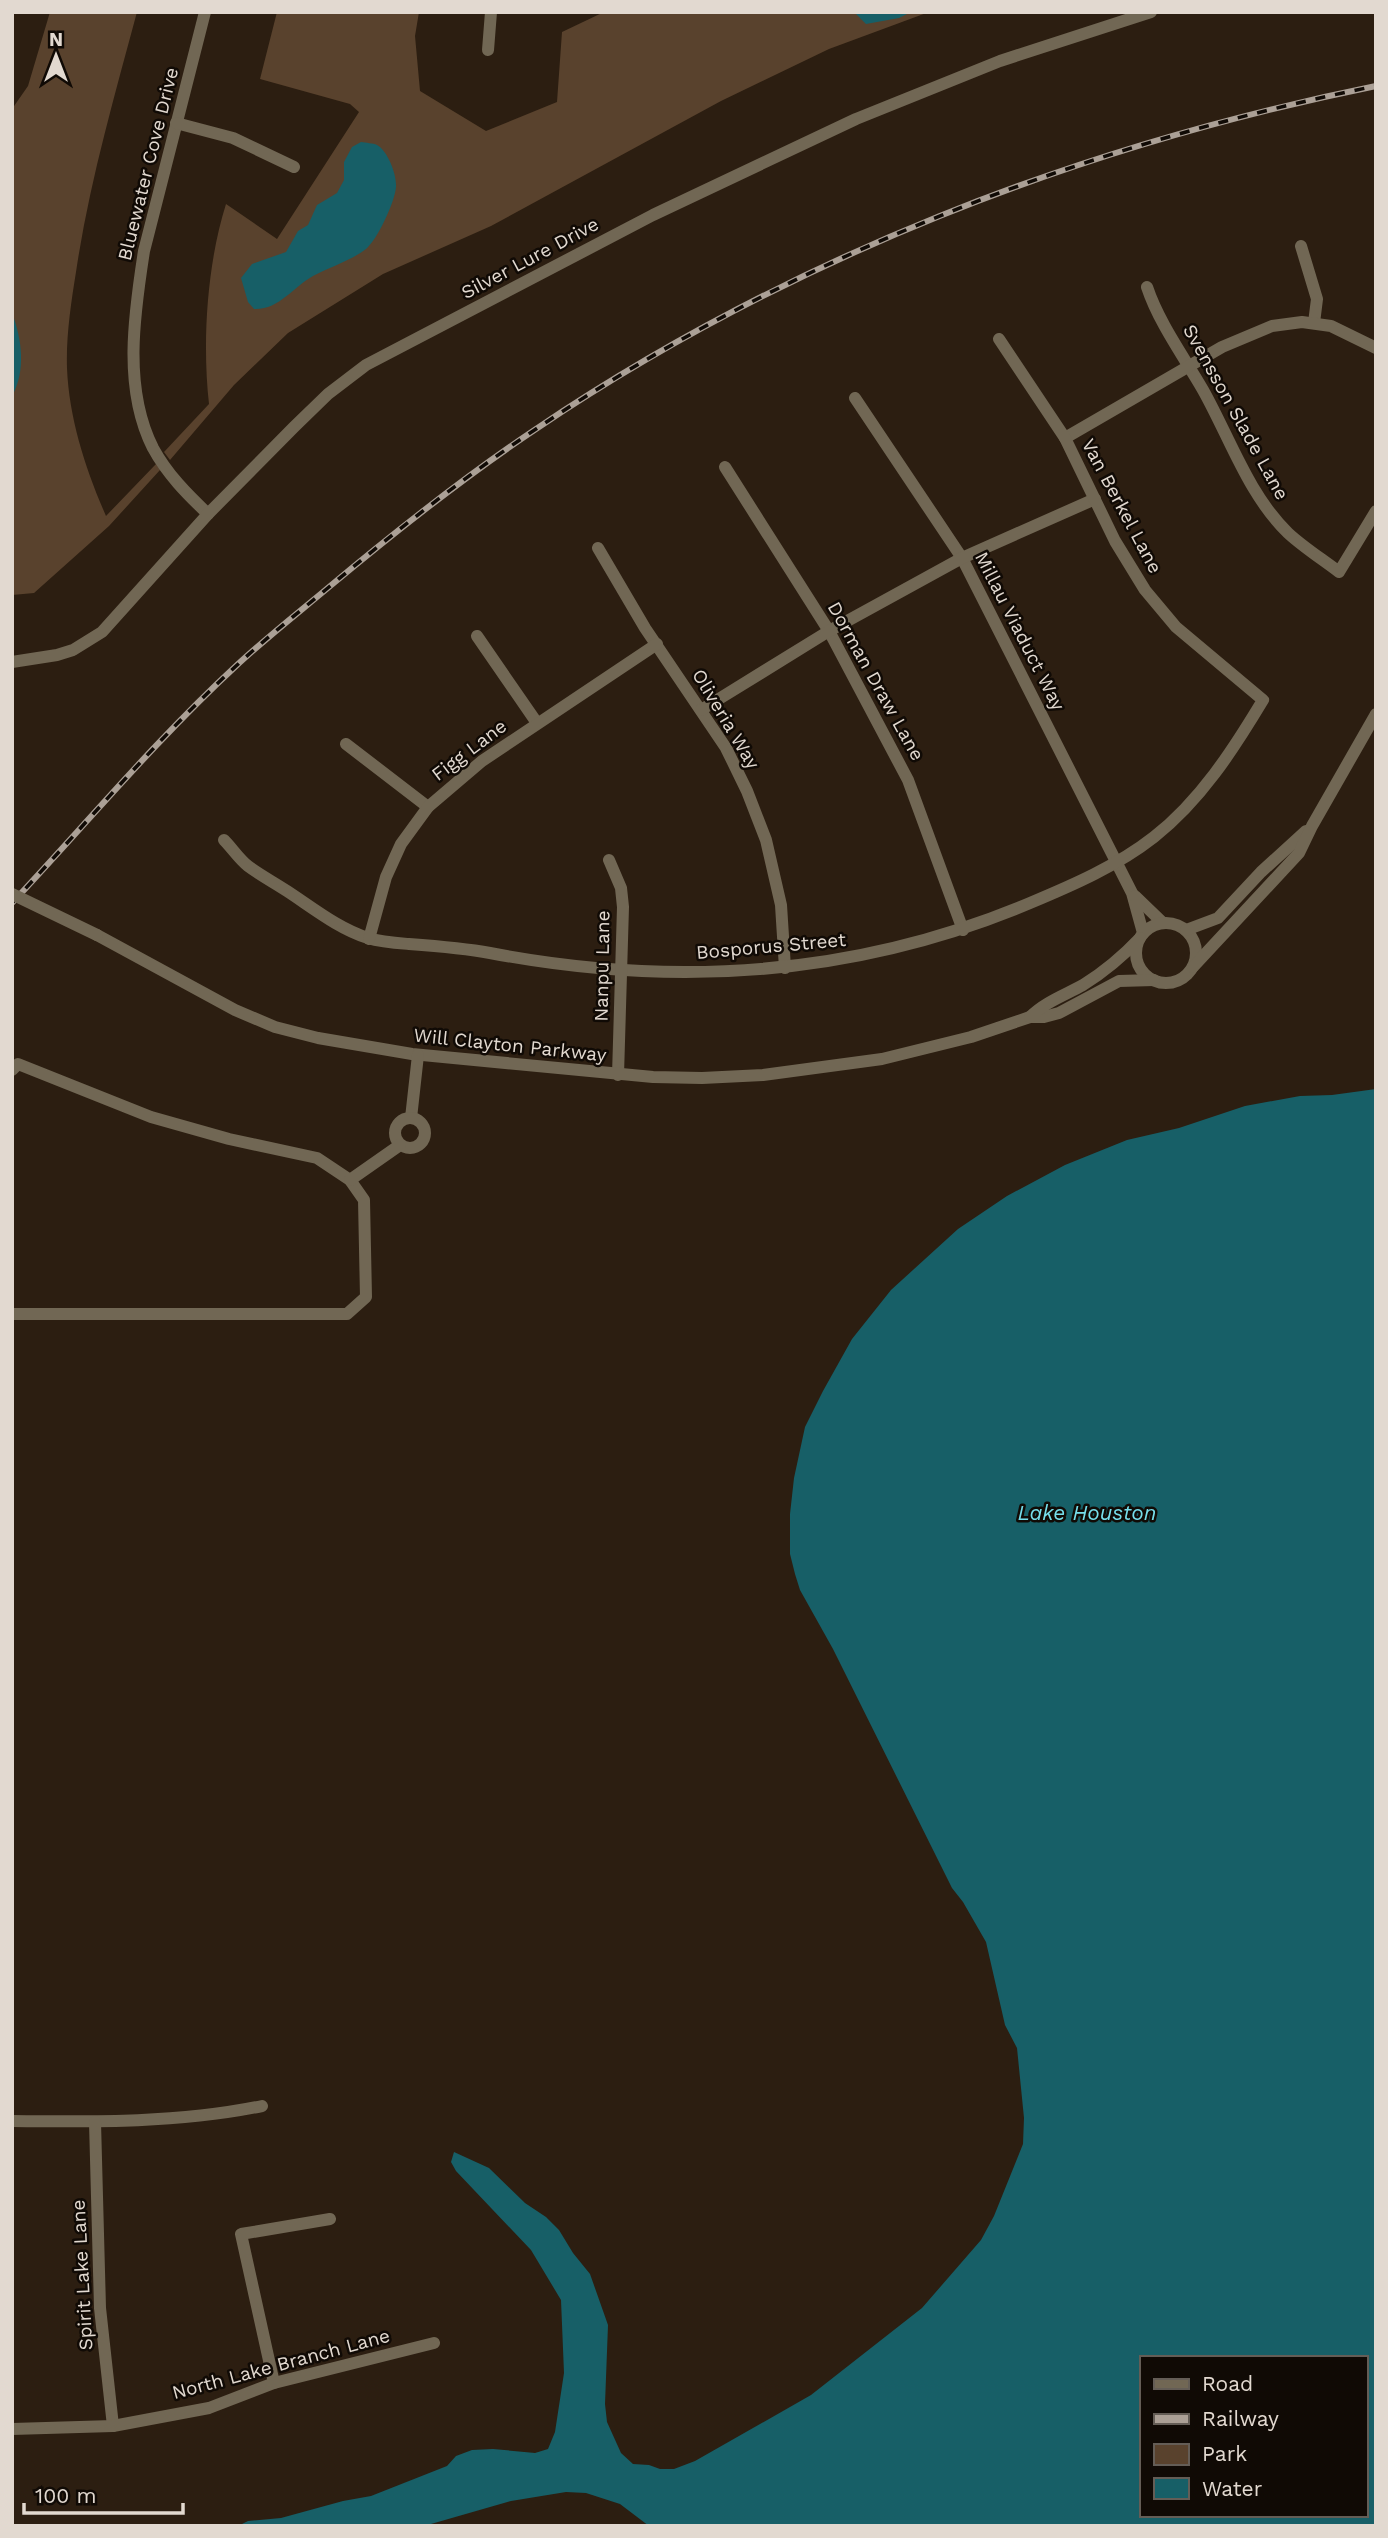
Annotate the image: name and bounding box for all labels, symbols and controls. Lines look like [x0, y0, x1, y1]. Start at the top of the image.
north arrow [21, 21, 91, 91]
text: N [49, 28, 63, 51]
street label: Bluewater Cove Drive [113, 65, 183, 263]
street label: Silver Lure Drive [457, 212, 603, 304]
street label: Svensson Slade Lane [1178, 320, 1294, 504]
street label: Van Berkel Lane [1077, 435, 1167, 577]
street label: Millau Viaduct Way [970, 548, 1070, 714]
street label: Dorman Draw Lane [823, 597, 929, 765]
street label: Oliveria Way [687, 665, 765, 773]
street label: Figg Lane [427, 714, 511, 786]
street label: Nanpu Lane [590, 910, 614, 1022]
street label: Bosporus Street [695, 928, 847, 964]
street label: Will Clayton Parkway [412, 1023, 608, 1067]
water label: Lake Houston [1018, 1500, 1156, 1525]
street label: Spirit Lake Lane [67, 2199, 97, 2351]
street label: North Lake Branch Lane [170, 2324, 392, 2404]
legend [1140, 2356, 1367, 2517]
text: Road [1202, 2371, 1253, 2396]
text: Railway [1202, 2406, 1279, 2431]
text: Park [1202, 2441, 1247, 2466]
scale bar [24, 2472, 184, 2516]
text: Water [1202, 2476, 1263, 2501]
text: 100 m [35, 2483, 97, 2508]

